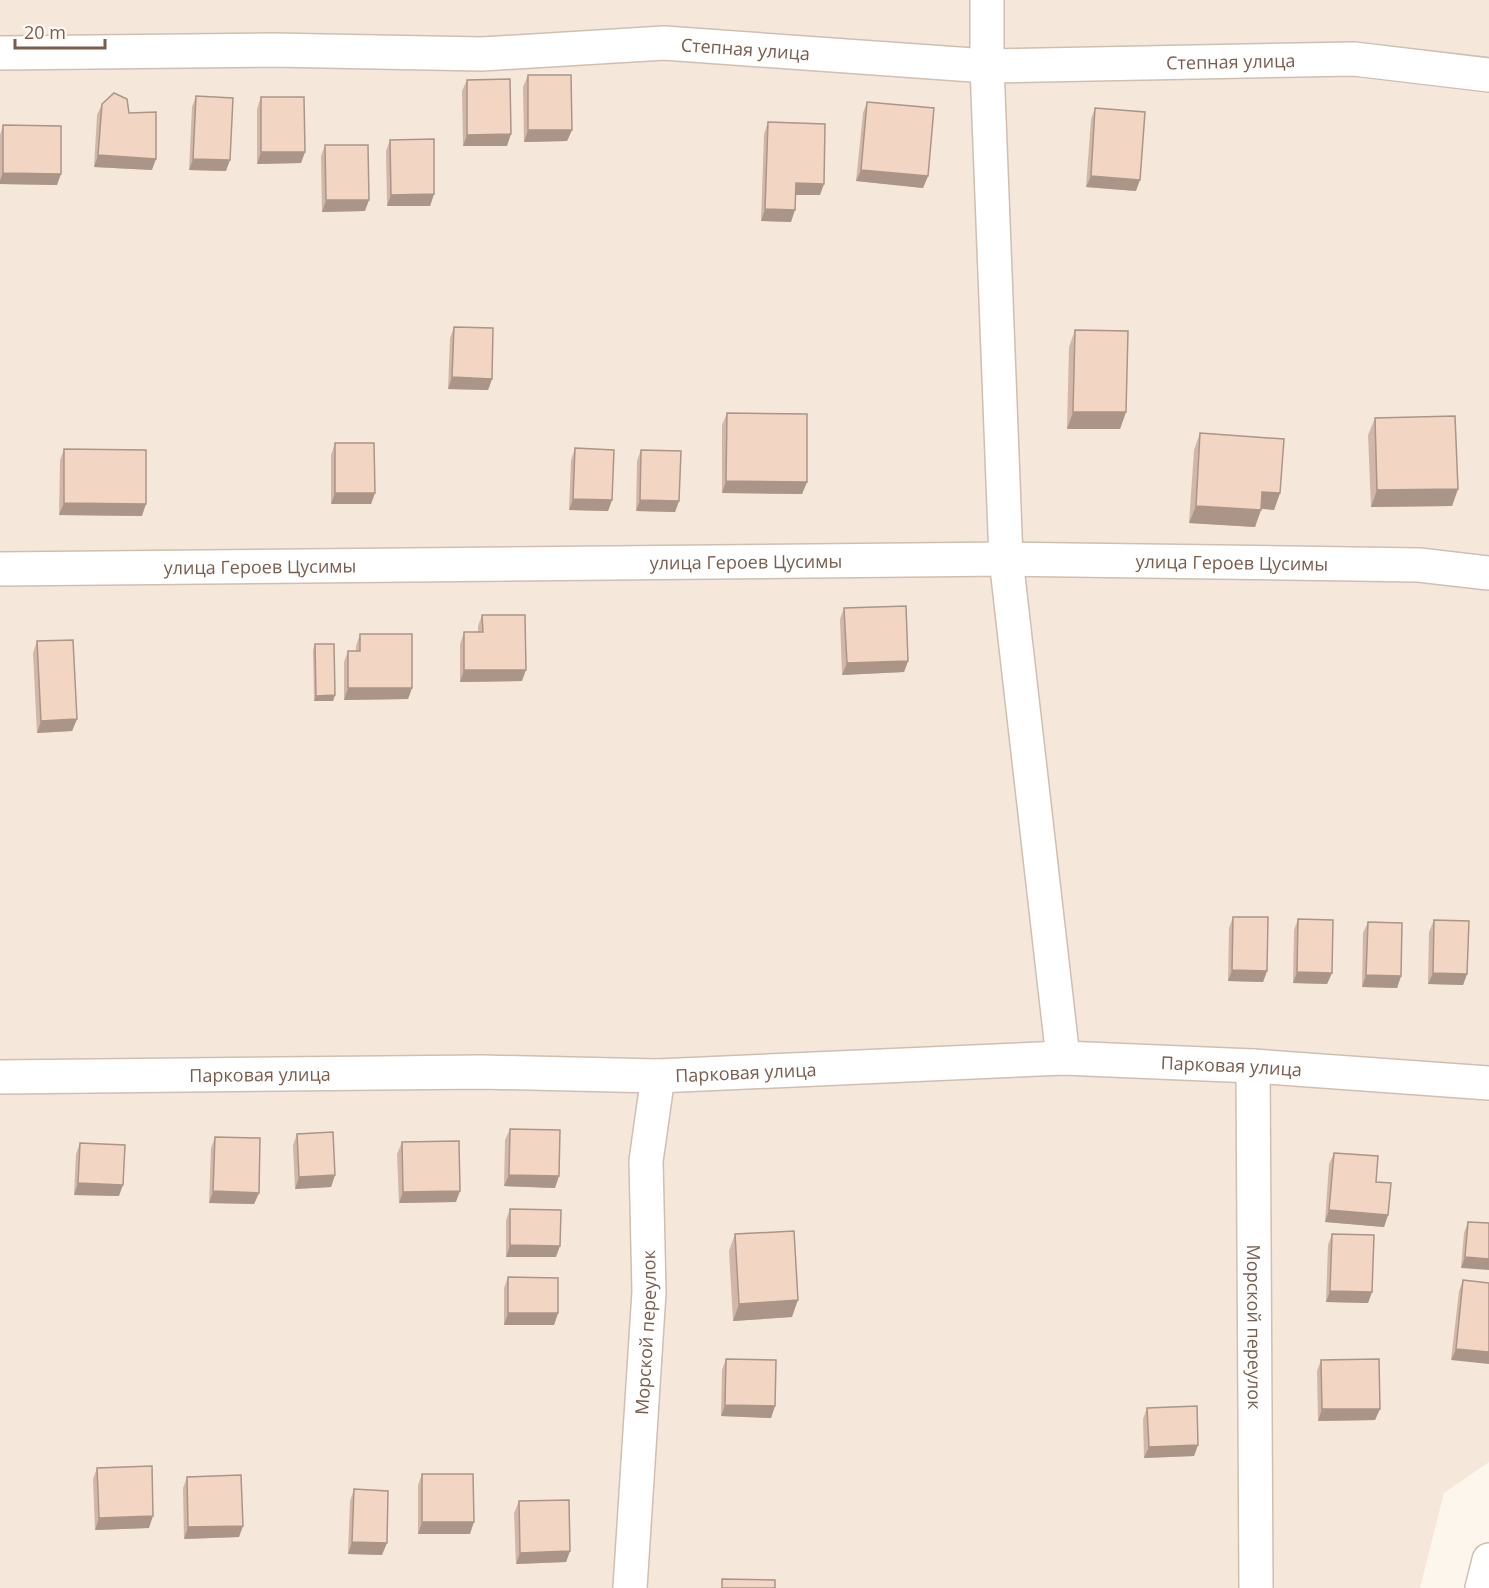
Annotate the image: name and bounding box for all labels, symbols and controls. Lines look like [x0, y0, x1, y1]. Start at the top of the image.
scale bar [15, 12, 105, 50]
text: 20 m [24, 20, 66, 44]
street label: Степная улица [680, 32, 811, 65]
street label: Степная улица [1166, 48, 1296, 75]
street label: улица Героев Цусимы [650, 549, 842, 575]
street label: улица Героев Цусимы [1135, 549, 1328, 576]
street label: улица Героев Цусимы [164, 553, 356, 579]
street label: Парковая улица [1160, 1050, 1303, 1081]
street label: Парковая улица [675, 1057, 817, 1087]
street label: Парковая улица [189, 1062, 331, 1087]
street label: Морской переулок [1242, 1245, 1267, 1410]
street label: Морской переулок [629, 1249, 661, 1416]

